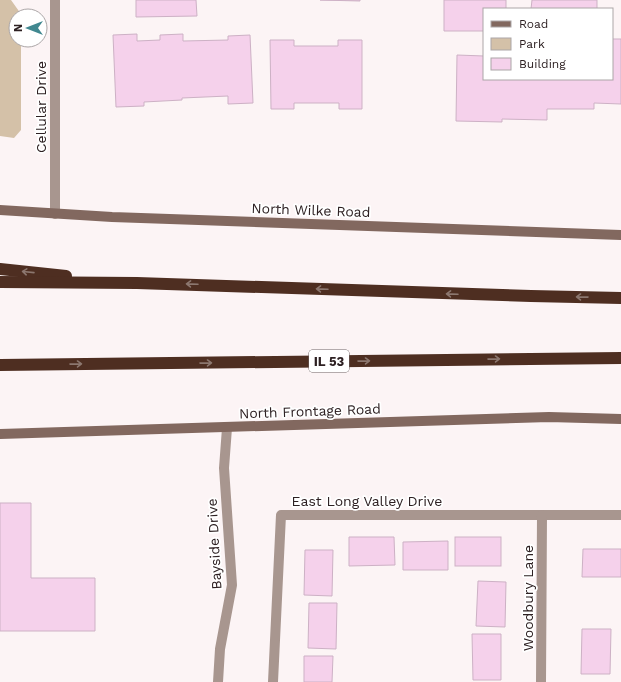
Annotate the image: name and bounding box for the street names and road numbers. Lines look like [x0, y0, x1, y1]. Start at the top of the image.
street label: Cellular Drive [33, 61, 49, 153]
street label: North Wilke Road [251, 200, 371, 220]
road number: IL 53 [309, 350, 349, 372]
street label: North Frontage Road [239, 401, 381, 421]
street label: East Long Valley Drive [292, 493, 442, 509]
street label: Bayside Drive [204, 498, 224, 590]
street label: Woodbury Lane [520, 545, 536, 651]

